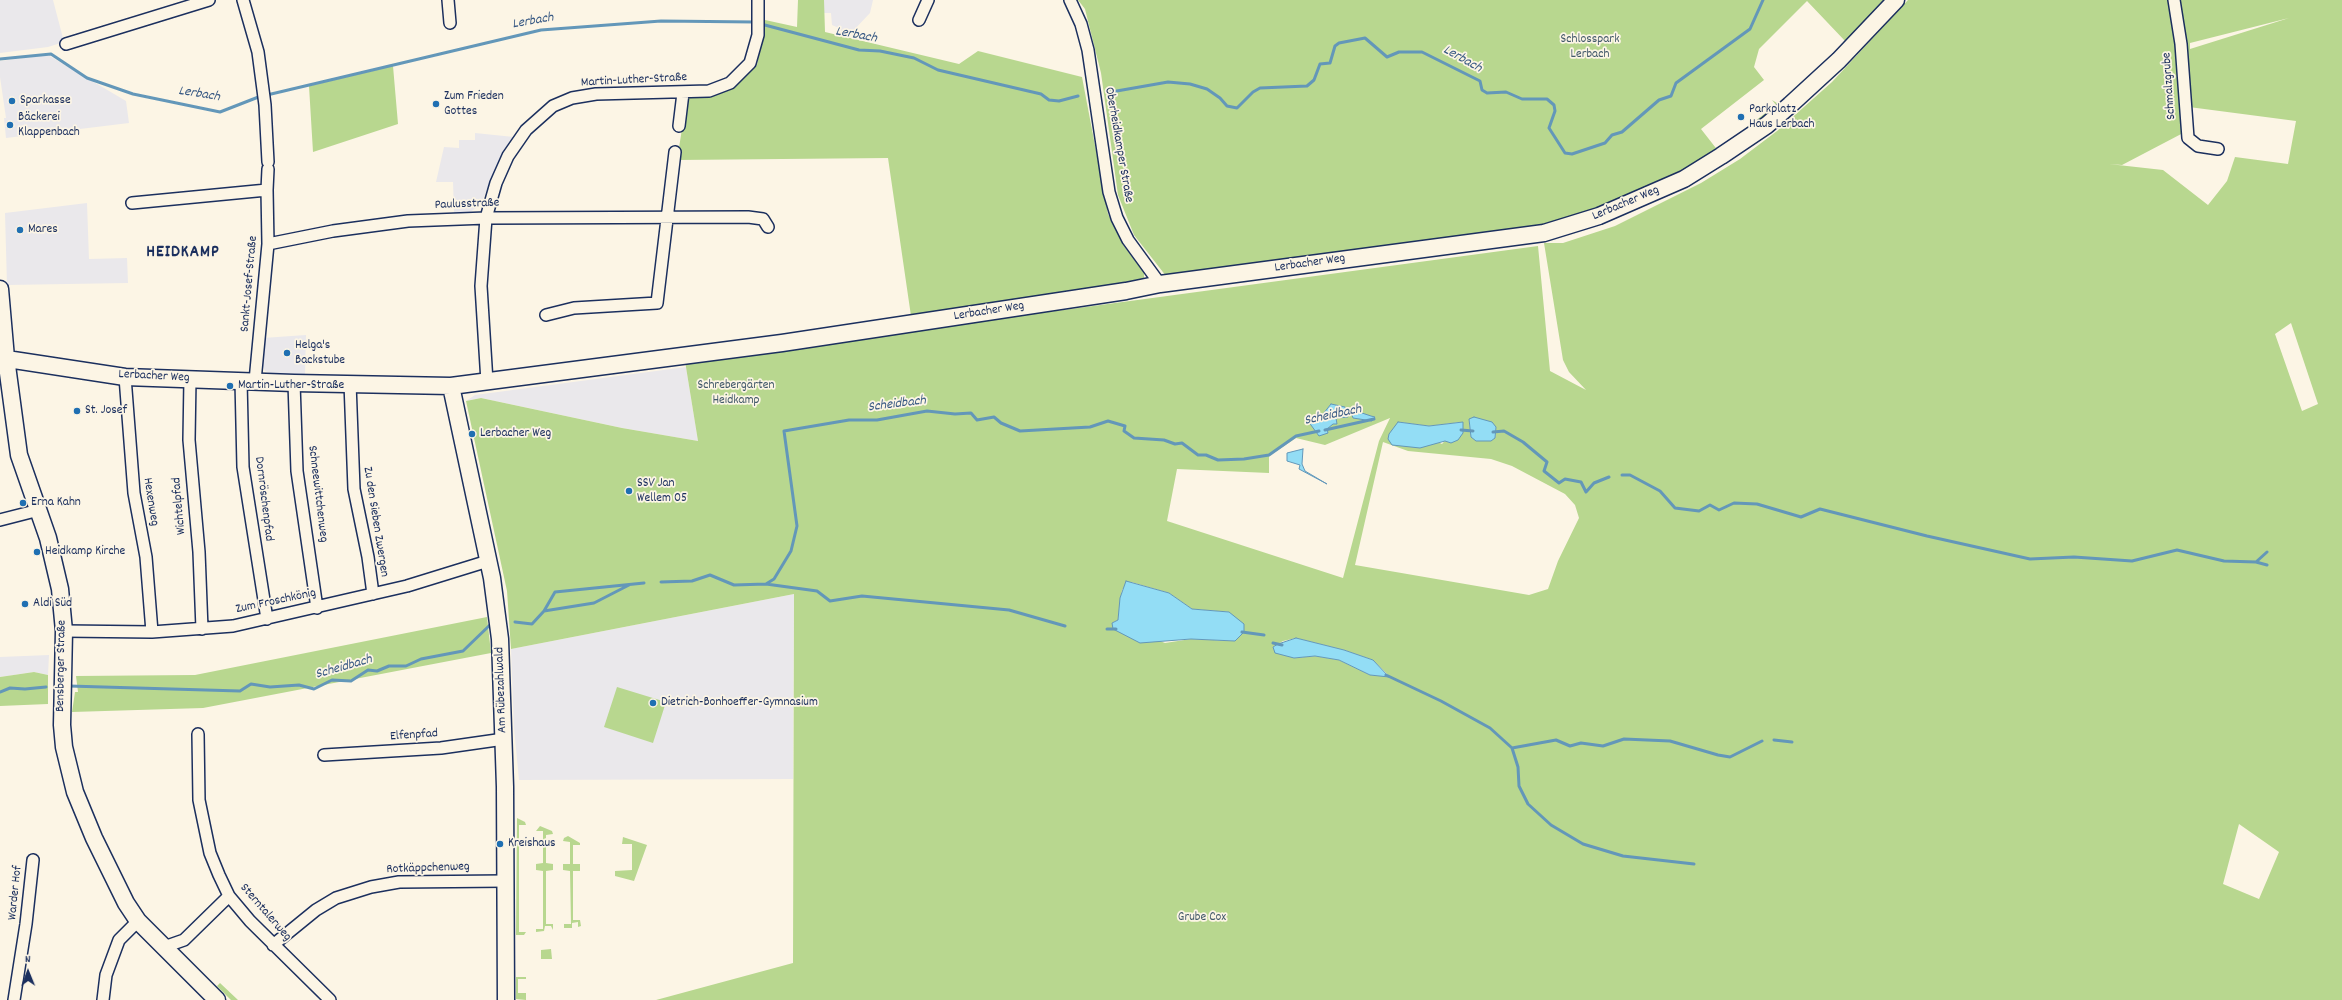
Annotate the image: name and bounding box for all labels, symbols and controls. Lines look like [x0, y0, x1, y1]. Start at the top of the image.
water label: Lerbach [511, 10, 555, 34]
water label: Lerbach [834, 24, 878, 48]
park label: Schlosspark Lerbach [1561, 32, 1619, 63]
water label: Lerbach [1440, 43, 1484, 77]
street label: Schmalzgrube [2160, 52, 2180, 120]
street label: Martin-Luther-Straße [581, 70, 687, 92]
water label: Lerbach [177, 83, 221, 107]
street label: Oberheidkamper Straße [1100, 86, 1136, 204]
place label: Zum Frieden Gottes [444, 89, 504, 120]
place label: Sparkasse [20, 93, 71, 109]
marker: Sparkasse [7, 96, 17, 106]
marker: Zum Frieden Gottes [431, 99, 441, 109]
place label: Parkplatz Haus Lerbach [1749, 102, 1815, 133]
place label: Bäckerei Klappenbach [18, 110, 80, 141]
marker: Parkplatz Haus Lerbach [1736, 112, 1746, 122]
marker: Bäckerei Klappenbach [5, 120, 15, 130]
street label: Lerbacher Weg [1590, 183, 1662, 225]
street label: Paulusstraße [434, 196, 500, 214]
place label: Mares [28, 222, 58, 238]
marker: Mares [15, 225, 25, 235]
street label: Sankt-Josef-Straße [238, 235, 262, 333]
district label: HEIDKAMP [146, 244, 220, 264]
street label: Lerbacher Weg [1274, 251, 1346, 277]
street label: Lerbacher Weg [953, 299, 1025, 325]
place label: Helga's Backstube [295, 338, 345, 369]
marker: Helga's Backstube [282, 348, 292, 358]
street label: Lerbacher Weg [118, 367, 190, 387]
place label: Martin-Luther-Straße [238, 378, 344, 394]
park label: Schrebergärten Heidkamp [697, 378, 775, 409]
marker: Martin-Luther-Straße [225, 381, 235, 391]
water label: Scheidbach [867, 393, 927, 417]
water label: Scheidbach [1303, 402, 1363, 430]
place label: St. Josef [85, 403, 127, 419]
marker: St. Josef [72, 406, 82, 416]
place label: Lerbacher Weg [480, 426, 551, 442]
marker: Lerbacher Weg [467, 429, 477, 439]
street label: Schneewittchenweg [303, 445, 331, 543]
street label: Dornröschenpfad [250, 456, 276, 542]
street label: Zu den Sieben Zwergen [359, 466, 391, 578]
place label: SSV Jan Wellem 05 [637, 476, 687, 507]
street label: Hexenweg [138, 477, 162, 527]
street label: Wichtelpfad [170, 477, 190, 535]
marker: SSV Jan Wellem 05 [624, 486, 634, 496]
place label: Erna Kahn [31, 495, 81, 511]
marker: Erna Kahn [18, 498, 28, 508]
place label: Heidkamp Kirche [45, 544, 125, 560]
marker: Heidkamp Kirche [32, 547, 42, 557]
street label: Zum Froschkönig [235, 586, 317, 618]
place label: Aldi Süd [33, 596, 72, 612]
marker: Aldi Süd [20, 599, 30, 609]
street label: Bensberger Straße [53, 620, 71, 712]
street label: Am Rübezahlwald [493, 647, 511, 733]
water label: Scheidbach [314, 652, 374, 684]
place label: Dietrich-Bonhoeffer-Gymnasium [661, 695, 818, 711]
marker: Dietrich-Bonhoeffer-Gymnasium [648, 698, 658, 708]
street label: Elfenpfad [389, 727, 439, 745]
place label: Kreishaus [508, 836, 556, 852]
marker: Kreishaus [495, 839, 505, 849]
street label: Rotkäppchenweg [386, 860, 470, 878]
street label: Warder Hof [5, 865, 27, 921]
street label: Sterntalerweg [236, 881, 294, 945]
park label: Grube Cox [1178, 910, 1226, 926]
north arrow [8, 952, 48, 992]
text: N [25, 952, 31, 968]

